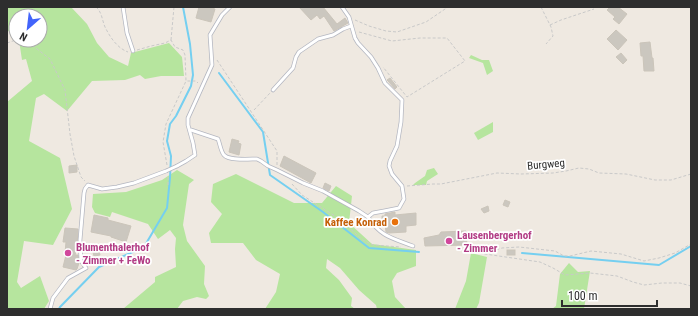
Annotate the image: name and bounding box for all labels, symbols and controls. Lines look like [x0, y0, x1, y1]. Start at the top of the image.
north arrow [8, 8, 48, 48]
text: N [17, 29, 30, 44]
street label: Burgweg [527, 156, 565, 173]
place label: Kaffee Konrad [325, 216, 387, 229]
marker: Kaffee Konrad [390, 217, 400, 227]
place label: Lausenbergerhof - Zimmer [457, 229, 532, 255]
marker: Lausenbergerhof - Zimmer [444, 236, 454, 246]
place label: Blumenthalerhof - Zimmer + FeWo [76, 241, 151, 267]
marker: Blumenthalerhof - Zimmer + FeWo [63, 248, 73, 258]
scale bar [562, 282, 657, 308]
text: 100 m [568, 289, 598, 303]

